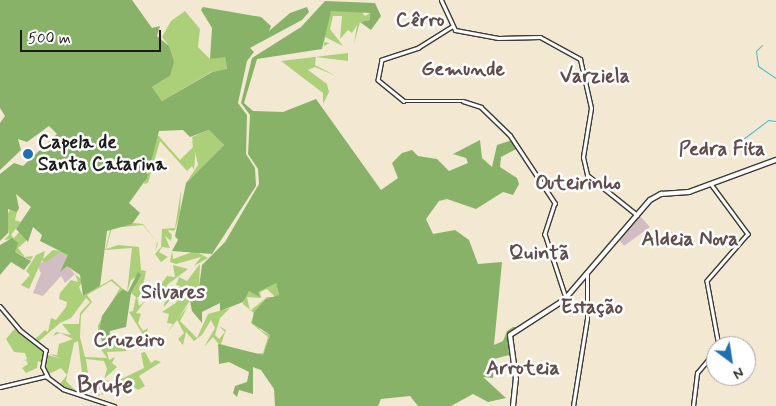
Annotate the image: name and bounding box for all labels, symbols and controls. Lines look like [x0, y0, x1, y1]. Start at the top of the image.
district label: Cêrro [396, 8, 444, 32]
scale bar [22, 20, 164, 52]
text: 500 m [28, 29, 71, 49]
district label: Gemunde [421, 57, 505, 81]
district label: Varziela [560, 64, 630, 88]
place label: Capela de Santa Catarina [38, 132, 163, 176]
district label: Pedra Fita [679, 137, 765, 161]
marker: Capela de Santa Catarina [22, 148, 34, 160]
district label: Outeirinho [535, 171, 621, 195]
district label: Aldeia Nova [642, 227, 738, 251]
district label: Quintã [509, 241, 569, 265]
district label: Silvares [141, 280, 205, 304]
district label: Estação [561, 295, 623, 319]
district label: Cruzeiro [93, 328, 165, 352]
north arrow [706, 336, 756, 386]
district label: Arroteia [486, 356, 560, 380]
text: N [730, 363, 747, 383]
district label: Brufe [77, 372, 133, 400]

